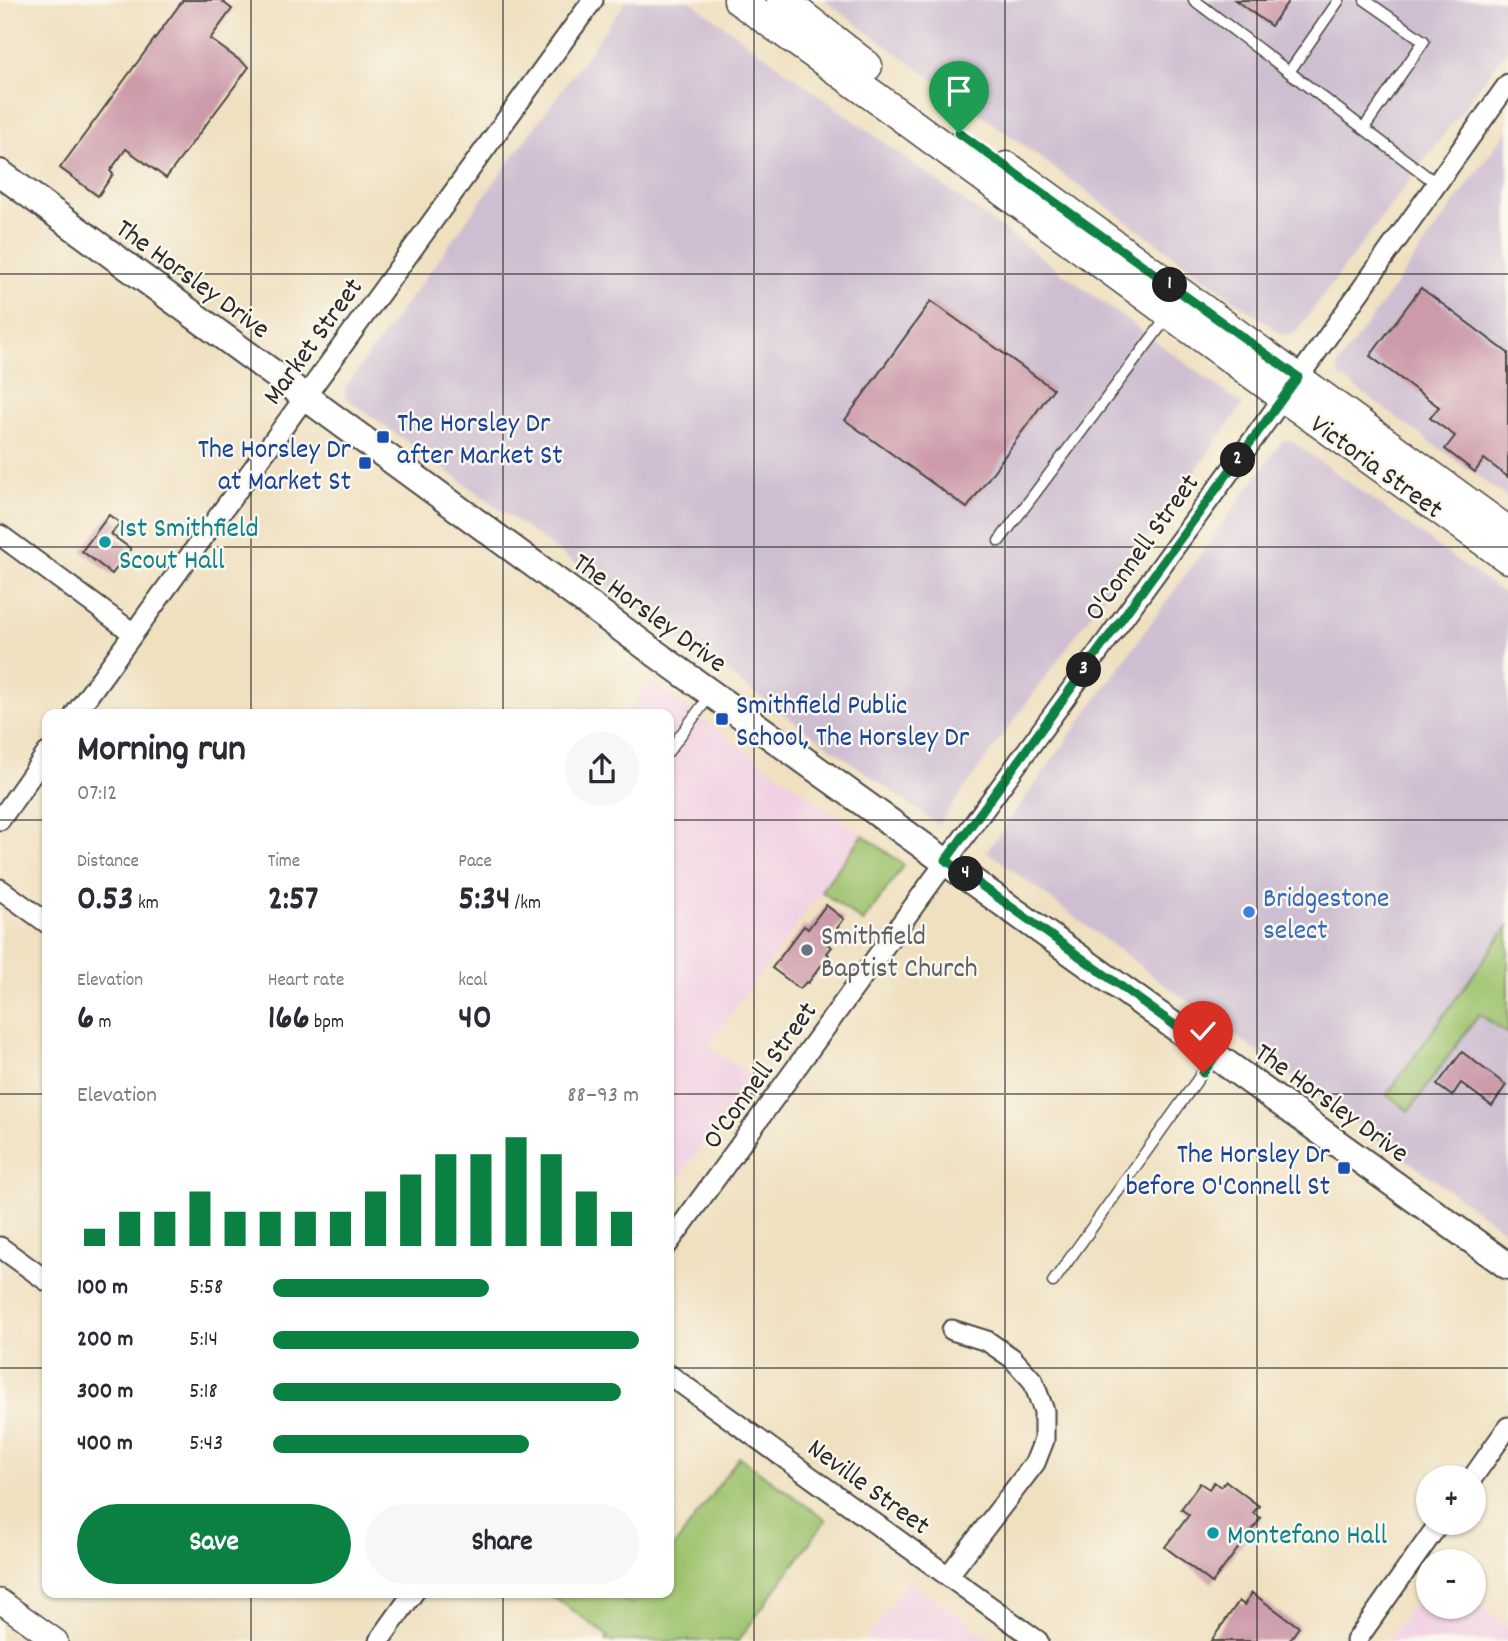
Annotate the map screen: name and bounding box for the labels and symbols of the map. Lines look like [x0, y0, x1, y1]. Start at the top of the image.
pin [929, 61, 989, 133]
street label: The Horsley Drive [106, 211, 277, 351]
pin: 1 [1152, 268, 1188, 302]
street label: Market Street [255, 271, 375, 415]
place label: The Horsley Dr after Market St [397, 406, 563, 478]
street label: Victoria Street [1300, 407, 1450, 531]
marker: The Horsley Dr after Market St [375, 429, 391, 445]
place label: The Horsley Dr at Market St [198, 432, 352, 504]
pin: 2 [1220, 442, 1256, 477]
marker: The Horsley Dr at Market St [357, 455, 373, 471]
street label: O'Connell Street [1077, 467, 1211, 631]
place label: 1st Smithfield Scout Hall [119, 511, 259, 583]
marker: 1st Smithfield Scout Hall [97, 534, 113, 550]
street label: The Horsley Drive [563, 545, 734, 685]
pin: 3 [1066, 652, 1102, 688]
place label: Smithfield Public School, The Horsley Dr [736, 688, 970, 760]
marker: Smithfield Public School, The Horsley Dr [714, 711, 730, 727]
pin: 4 [948, 856, 984, 892]
place label: Bridgestone select [1263, 881, 1389, 953]
marker: Bridgestone select [1241, 904, 1257, 920]
place label: Smithfield Baptist Church [821, 919, 978, 991]
marker: Smithfield Baptist Church [799, 942, 815, 958]
street label: O'Connell Street [695, 995, 829, 1159]
pin [1173, 1001, 1233, 1073]
street label: The Horsley Drive [1245, 1035, 1416, 1175]
place label: The Horsley Dr before O'Connell St [1126, 1137, 1331, 1209]
marker: The Horsley Dr before O'Connell St [1336, 1160, 1352, 1176]
street label: Neville Street [797, 1431, 937, 1547]
place label: Montefano Hall [1227, 1518, 1387, 1558]
marker: Montefano Hall [1205, 1525, 1221, 1541]

